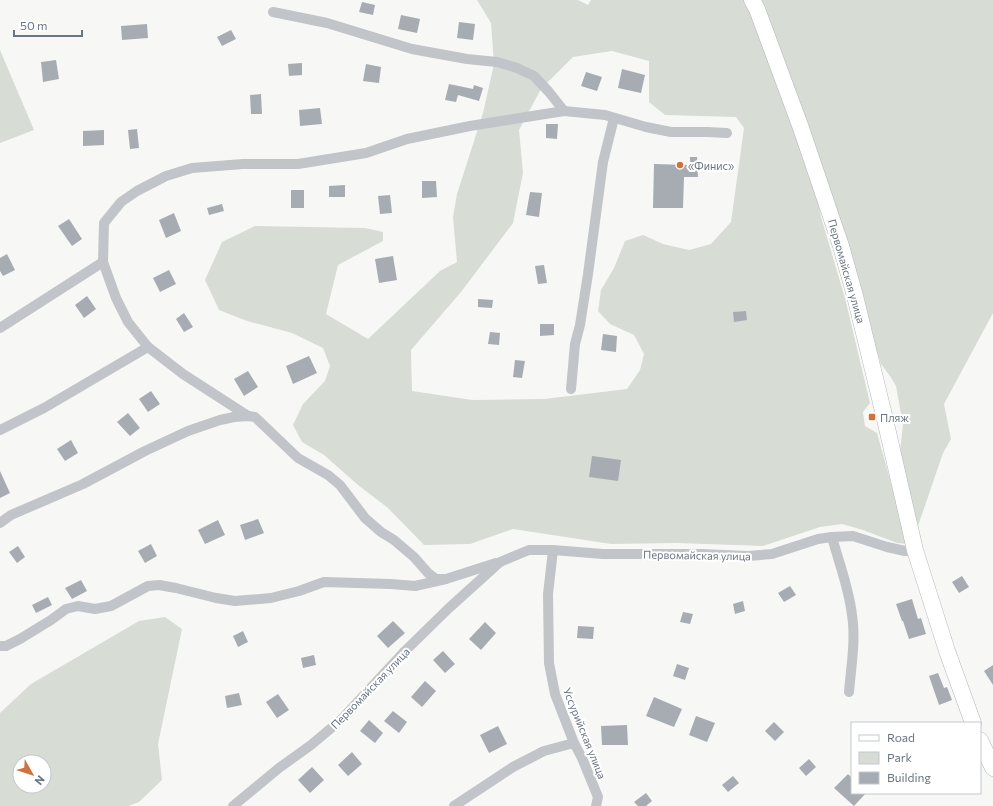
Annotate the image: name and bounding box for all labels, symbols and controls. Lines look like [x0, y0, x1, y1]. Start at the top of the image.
scale bar [14, 12, 82, 38]
text: 50 m [20, 18, 48, 32]
place label: «Финис» [688, 159, 734, 172]
marker: «Финис» [675, 160, 685, 170]
street label: Первомайская улица [826, 217, 868, 325]
place label: Пляж [880, 411, 909, 424]
marker: Пляж [867, 412, 877, 422]
street label: Первомайская улица [643, 548, 751, 562]
street label: Первомайская улица [328, 645, 412, 731]
street label: Уссурийская улица [561, 686, 609, 780]
legend [851, 722, 981, 794]
text: Road [887, 730, 915, 744]
text: Park [887, 750, 913, 764]
north arrow [12, 754, 52, 794]
text: Building [887, 770, 931, 784]
text: N [33, 773, 48, 788]

